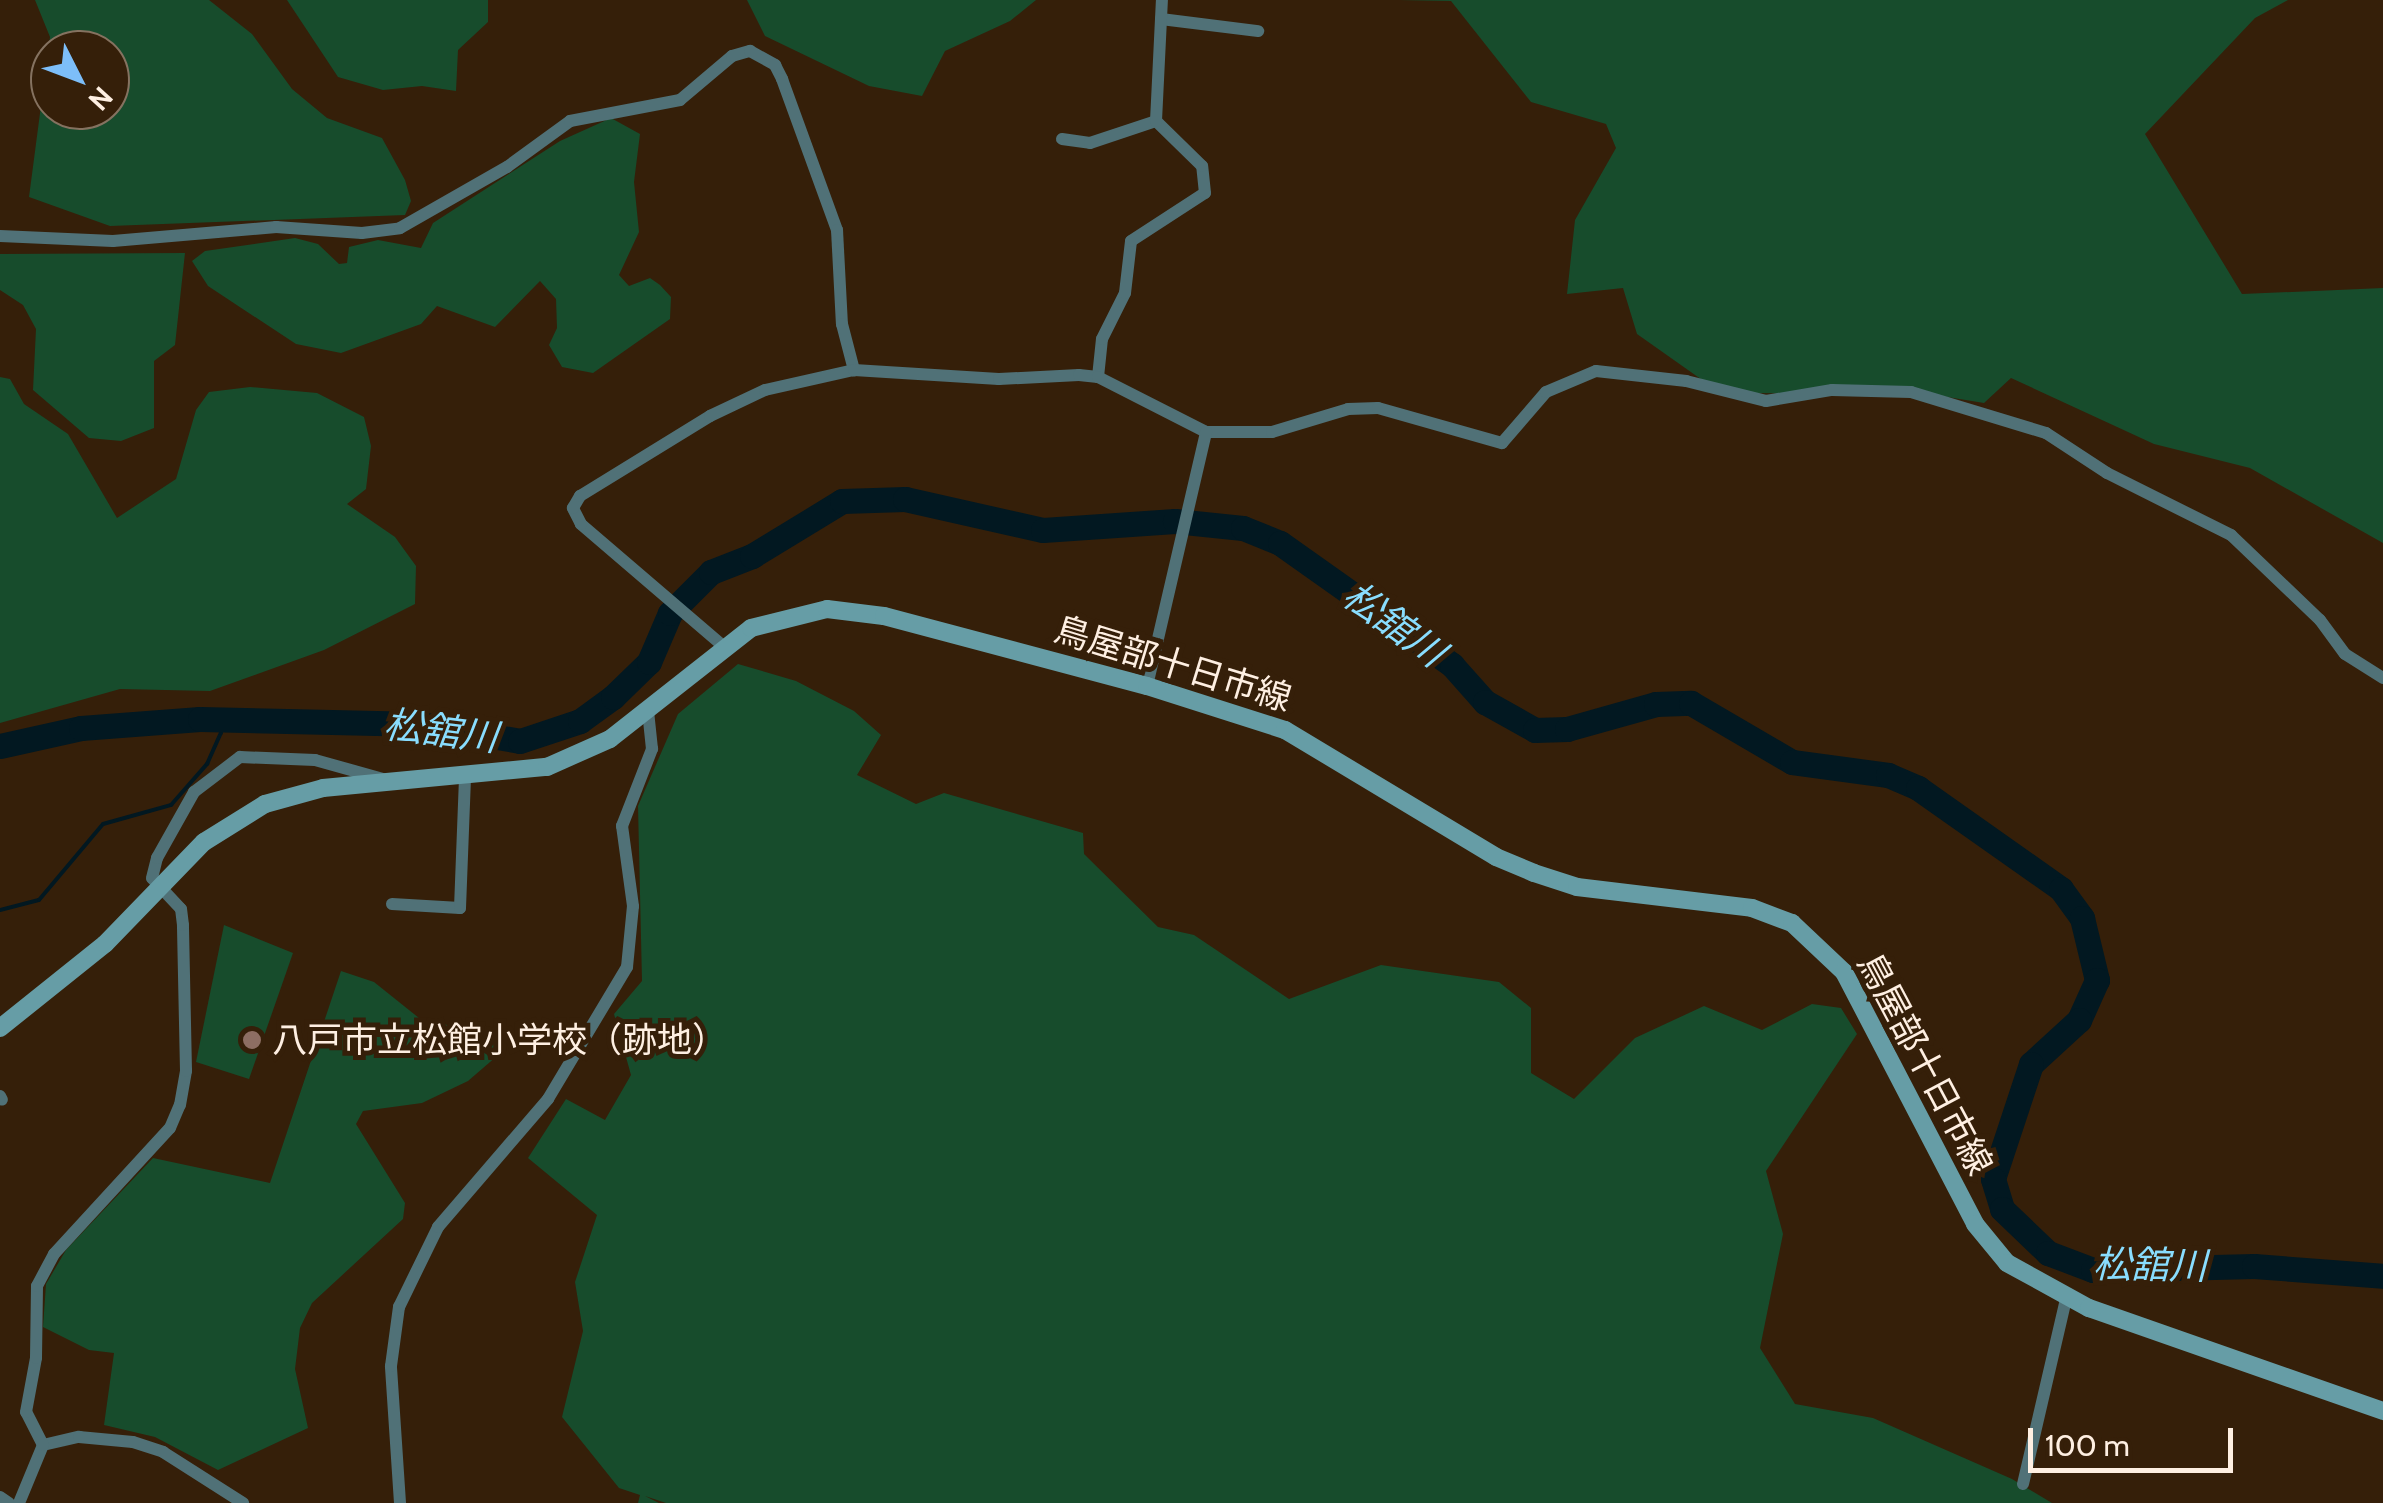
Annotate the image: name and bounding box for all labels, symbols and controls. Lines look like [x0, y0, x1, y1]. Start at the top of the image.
north arrow [30, 30, 130, 130]
text: N [82, 80, 120, 117]
water label: 松舘川 [1334, 572, 1454, 676]
street label: 鳥屋部十日市線 [1050, 608, 1296, 720]
water label: 松舘川 [382, 701, 500, 761]
street label: 鳥屋部十日市線 [1849, 946, 2001, 1182]
place label: 八戸市立松館小学校（跡地） [272, 1019, 727, 1061]
marker: 八戸市立松館小学校（跡地） [241, 1029, 263, 1051]
water label: 松舘川 [2093, 1241, 2207, 1289]
scale bar [2033, 1408, 2238, 1470]
text: 100 m [2045, 1427, 2130, 1464]

